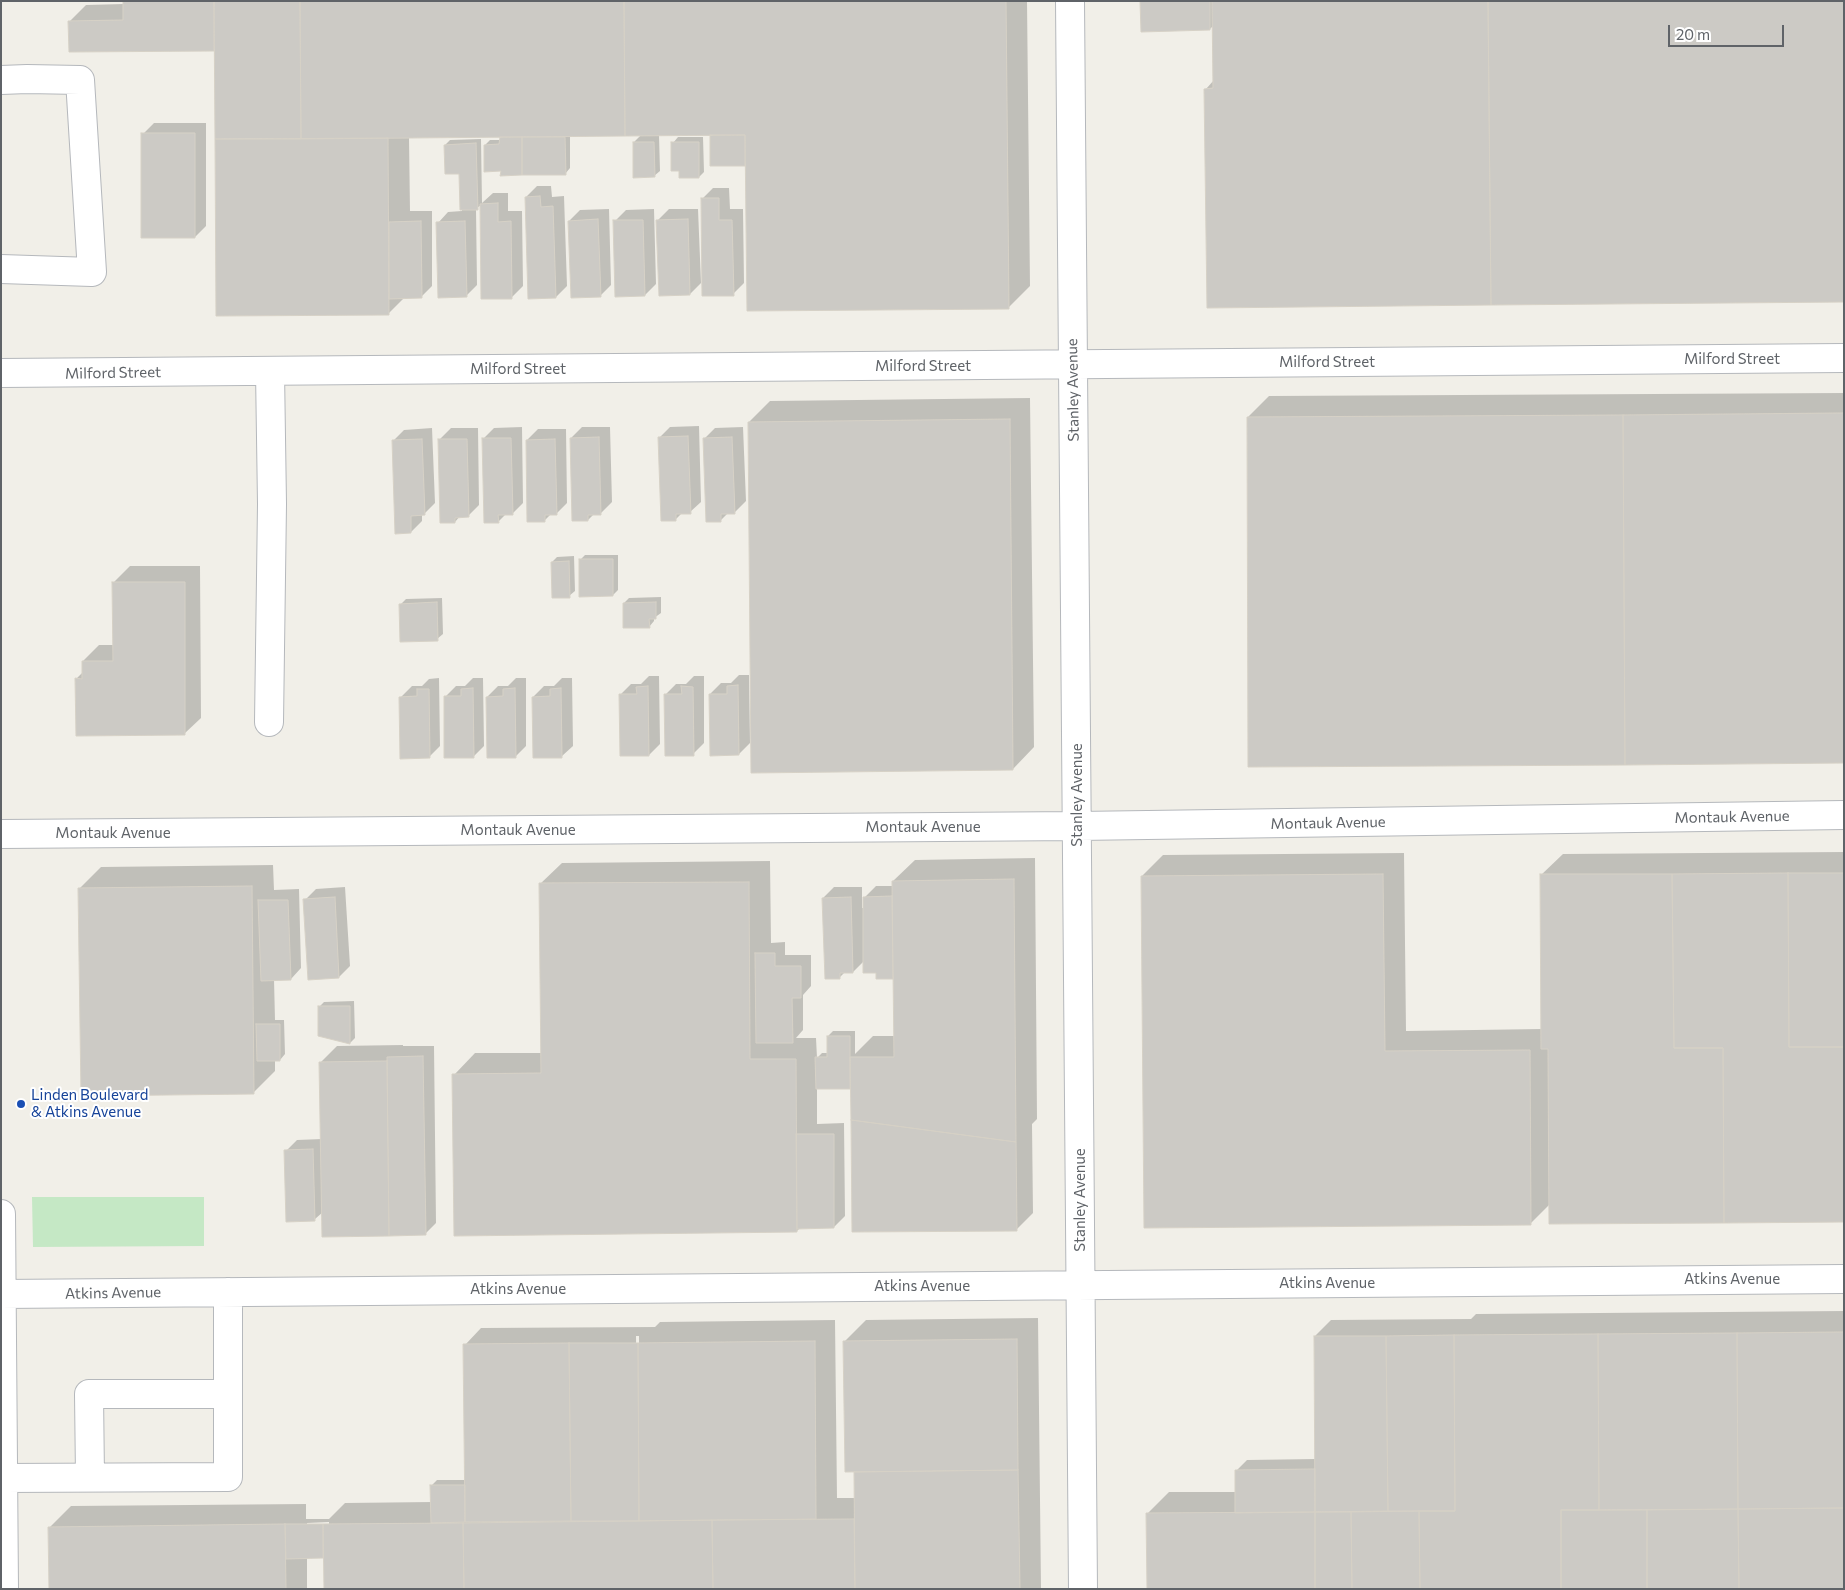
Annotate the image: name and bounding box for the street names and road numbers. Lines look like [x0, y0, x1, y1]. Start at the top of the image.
street label: Stanley Avenue [1063, 338, 1083, 442]
street label: Milford Street [1684, 350, 1780, 368]
street label: Milford Street [1279, 353, 1375, 371]
street label: Milford Street [875, 357, 971, 375]
street label: Milford Street [470, 360, 566, 378]
street label: Milford Street [65, 363, 161, 383]
street label: Stanley Avenue [1068, 743, 1086, 847]
street label: Montauk Avenue [1674, 807, 1790, 827]
street label: Montauk Avenue [1270, 813, 1386, 833]
street label: Montauk Avenue [865, 818, 981, 836]
street label: Montauk Avenue [460, 821, 576, 839]
street label: Montauk Avenue [55, 824, 171, 842]
street label: Stanley Avenue [1071, 1148, 1089, 1252]
street label: Atkins Avenue [1684, 1270, 1780, 1288]
street label: Atkins Avenue [1279, 1274, 1375, 1292]
street label: Atkins Avenue [874, 1277, 970, 1295]
street label: Atkins Avenue [470, 1280, 566, 1298]
street label: Atkins Avenue [65, 1283, 161, 1303]

